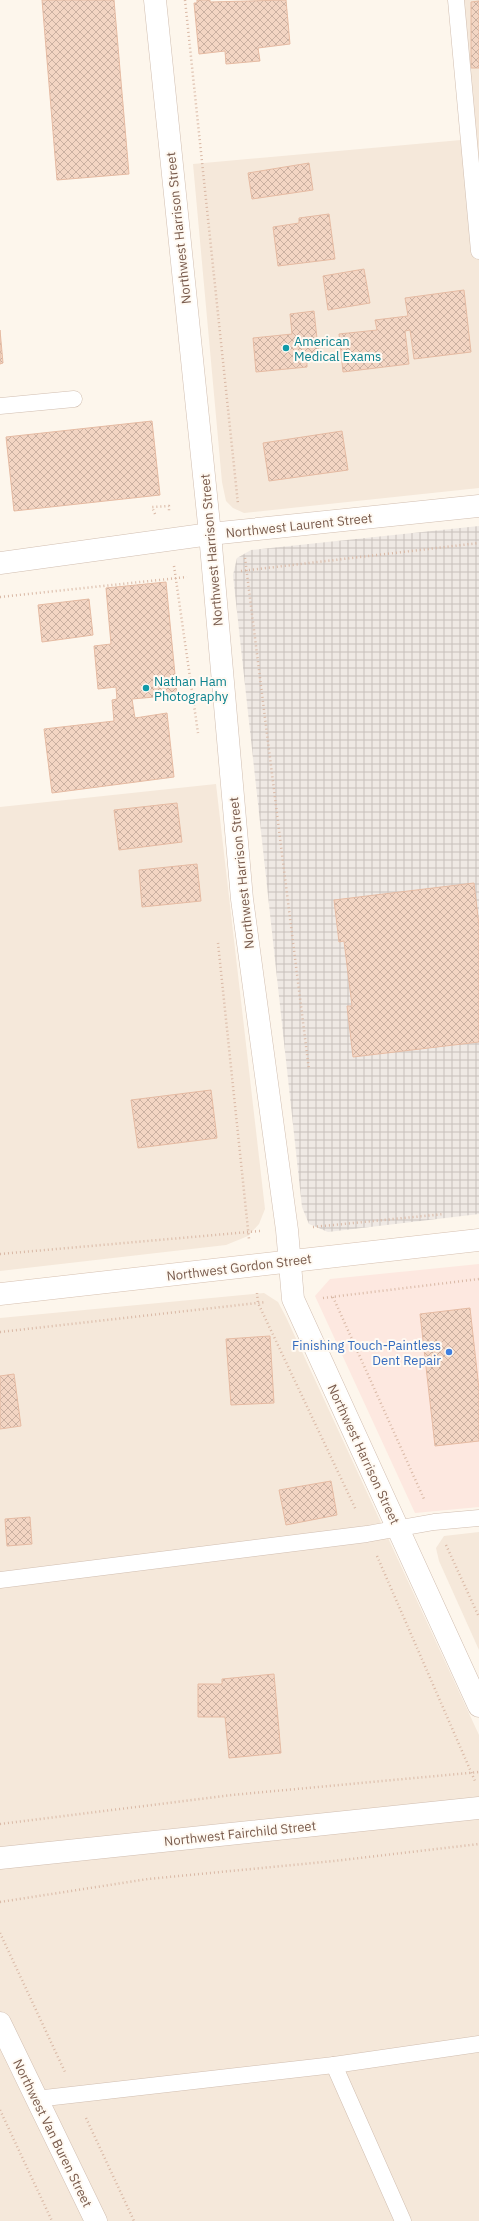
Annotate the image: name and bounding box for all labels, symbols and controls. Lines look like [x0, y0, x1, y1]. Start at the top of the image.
street label: Northwest Harrison Street [162, 151, 195, 305]
place label: American Medical Exams [294, 333, 381, 365]
marker: American Medical Exams [281, 343, 291, 353]
street label: Northwest Harrison Street [196, 473, 227, 627]
street label: Northwest Laurent Street [225, 509, 373, 542]
place label: Nathan Ham Photography [154, 673, 229, 705]
marker: Nathan Ham Photography [141, 683, 151, 693]
street label: Northwest Harrison Street [225, 796, 258, 950]
street label: Northwest Gordon Street [166, 1250, 313, 1285]
place label: Finishing Touch-Paintless Dent Repair [292, 1337, 441, 1369]
marker: Finishing Touch-Paintless Dent Repair [444, 1347, 454, 1357]
street label: Northwest Harrison Street [324, 1381, 404, 1527]
street label: Northwest Fairchild Street [163, 1817, 317, 1850]
street label: Northwest Van Buren Street [9, 2056, 96, 2210]

